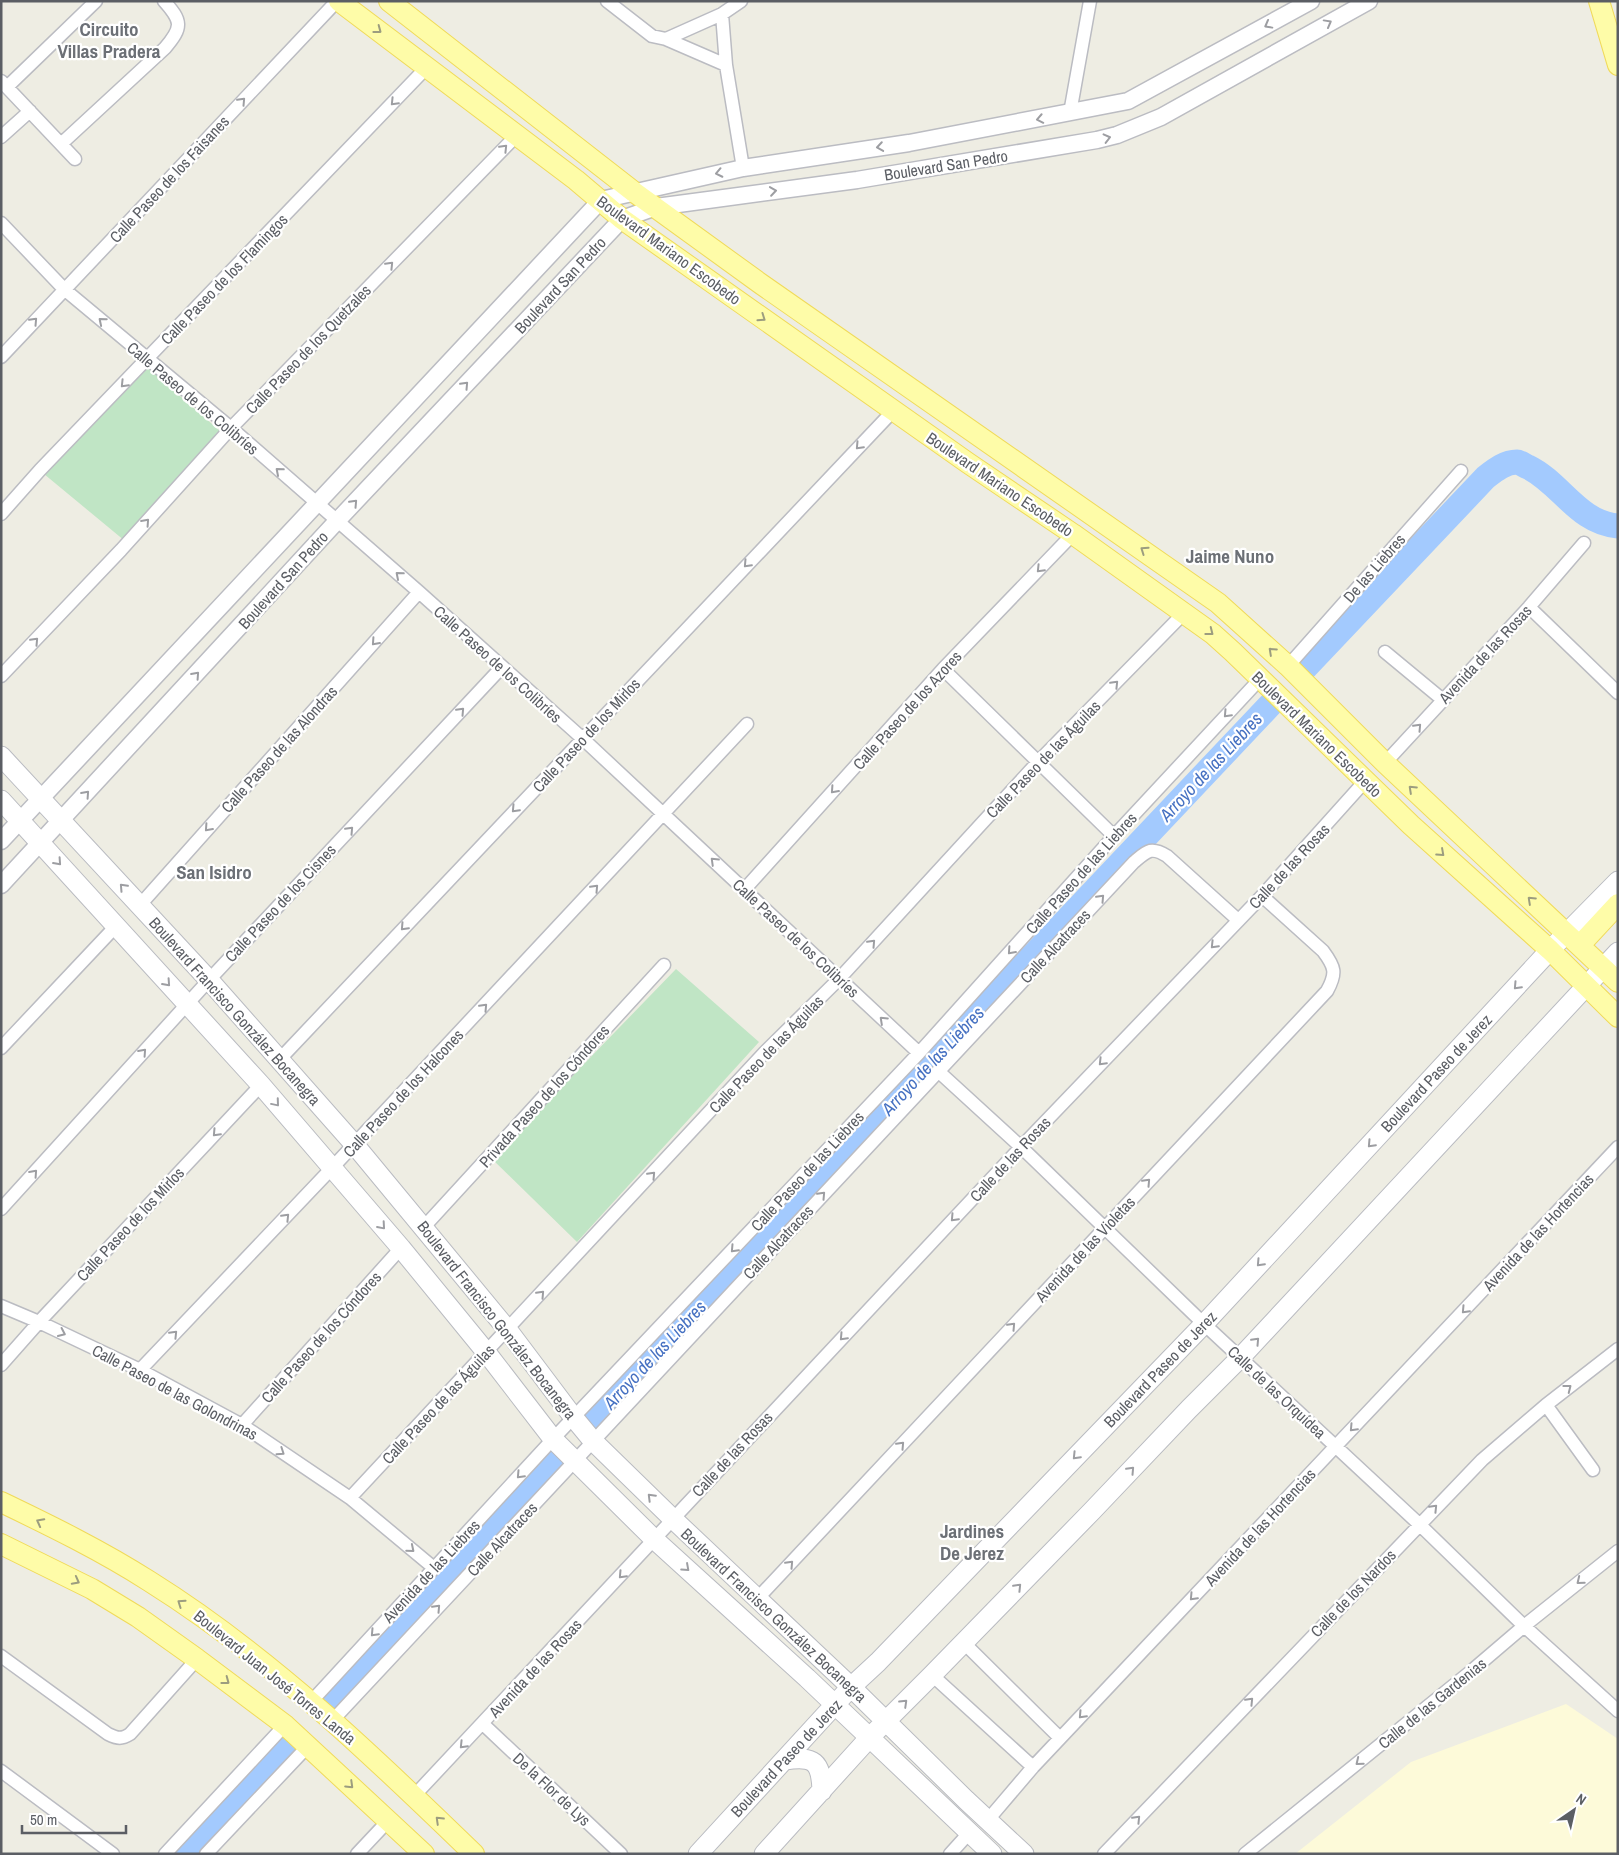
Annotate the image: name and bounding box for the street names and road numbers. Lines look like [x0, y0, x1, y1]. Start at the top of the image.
street label: Calle Paseo de los Faisanes [104, 111, 234, 247]
street label: Boulevard San Pedro [883, 144, 1009, 186]
street label: Boulevard Mariano Escobedo [593, 190, 745, 310]
street label: Calle Paseo de los Flamingos [156, 209, 292, 349]
street label: Boulevard San Pedro [509, 232, 611, 338]
street label: Calle Paseo de los Quetzales [240, 279, 376, 419]
street label: Calle Paseo de los Colibríes [123, 336, 263, 460]
street label: Boulevard Mariano Escobedo [922, 427, 1078, 541]
street label: Boulevard San Pedro [233, 526, 333, 634]
street label: De las Liebres [1338, 529, 1410, 607]
street label: Calle Paseo de los Colibríes [429, 600, 567, 728]
street label: Avenida de las Rosas [1433, 600, 1536, 709]
street label: Calle Paseo de los Azores [848, 646, 966, 774]
street label: Boulevard Mariano Escobedo [1247, 666, 1387, 802]
street label: Calle Paseo de los Mirlos [527, 673, 645, 797]
street label: Calle Paseo de las Alondras [216, 681, 342, 817]
street label: Calle Paseo de las Águilas [981, 695, 1105, 823]
street label: Calle Paseo de las Liebres [1020, 807, 1142, 939]
street label: Calle de las Rosas [1244, 818, 1334, 914]
street label: Calle Paseo de los Cisnes [219, 839, 341, 967]
street label: Calle Paseo de los Colibríes [728, 874, 864, 1002]
street label: Calle Alcatraces [1015, 904, 1095, 988]
street label: Boulevard Francisco González Bocanegra [144, 912, 326, 1110]
street label: Calle Paseo de las Águilas [704, 990, 828, 1118]
street label: Boulevard Paseo de Jerez [1375, 1009, 1497, 1137]
street label: Privada Paseo de los Cóndores [474, 1020, 614, 1172]
street label: Calle Paseo de los Halcones [338, 1024, 468, 1162]
street label: Calle Paseo de las Liebres [745, 1106, 869, 1236]
street label: Calle de las Rosas [965, 1111, 1055, 1207]
street label: Calle Paseo de los Mirlos [71, 1162, 189, 1286]
street label: Avenida de las Hortencias [1477, 1168, 1598, 1296]
street label: Avenida de las Violetas [1029, 1191, 1140, 1307]
street label: Calle Alcatraces [738, 1200, 818, 1284]
street label: Boulevard Francisco González Bocanegra [412, 1216, 582, 1424]
street label: Calle Paseo de los Cóndores [256, 1267, 386, 1407]
street label: Boulevard Paseo de Jerez [1099, 1306, 1222, 1432]
street label: Calle Paseo de las Golondrinas [88, 1339, 262, 1445]
street label: Calle Paseo de las Águilas [377, 1339, 499, 1469]
street label: Calle de las Orquídea [1223, 1341, 1331, 1444]
street label: Calle de las Rosas [687, 1406, 777, 1502]
street label: Avenida de las Hortencias [1199, 1463, 1320, 1591]
street label: Calle Alcatraces [462, 1497, 542, 1581]
street label: Avenida de las Liebres [377, 1515, 485, 1628]
street label: Boulevard Francisco González Bocanegra [676, 1523, 872, 1708]
street label: Calle de los Nardos [1305, 1544, 1401, 1642]
street label: Boulevard Juan José Torres Landa [189, 1605, 361, 1750]
street label: Avenida de las Rosas [483, 1614, 586, 1723]
street label: Calle de las Gardenias [1373, 1652, 1491, 1754]
street label: Boulevard Paseo de Jerez [725, 1694, 847, 1822]
street label: De la Flor de Lys [508, 1747, 596, 1831]

